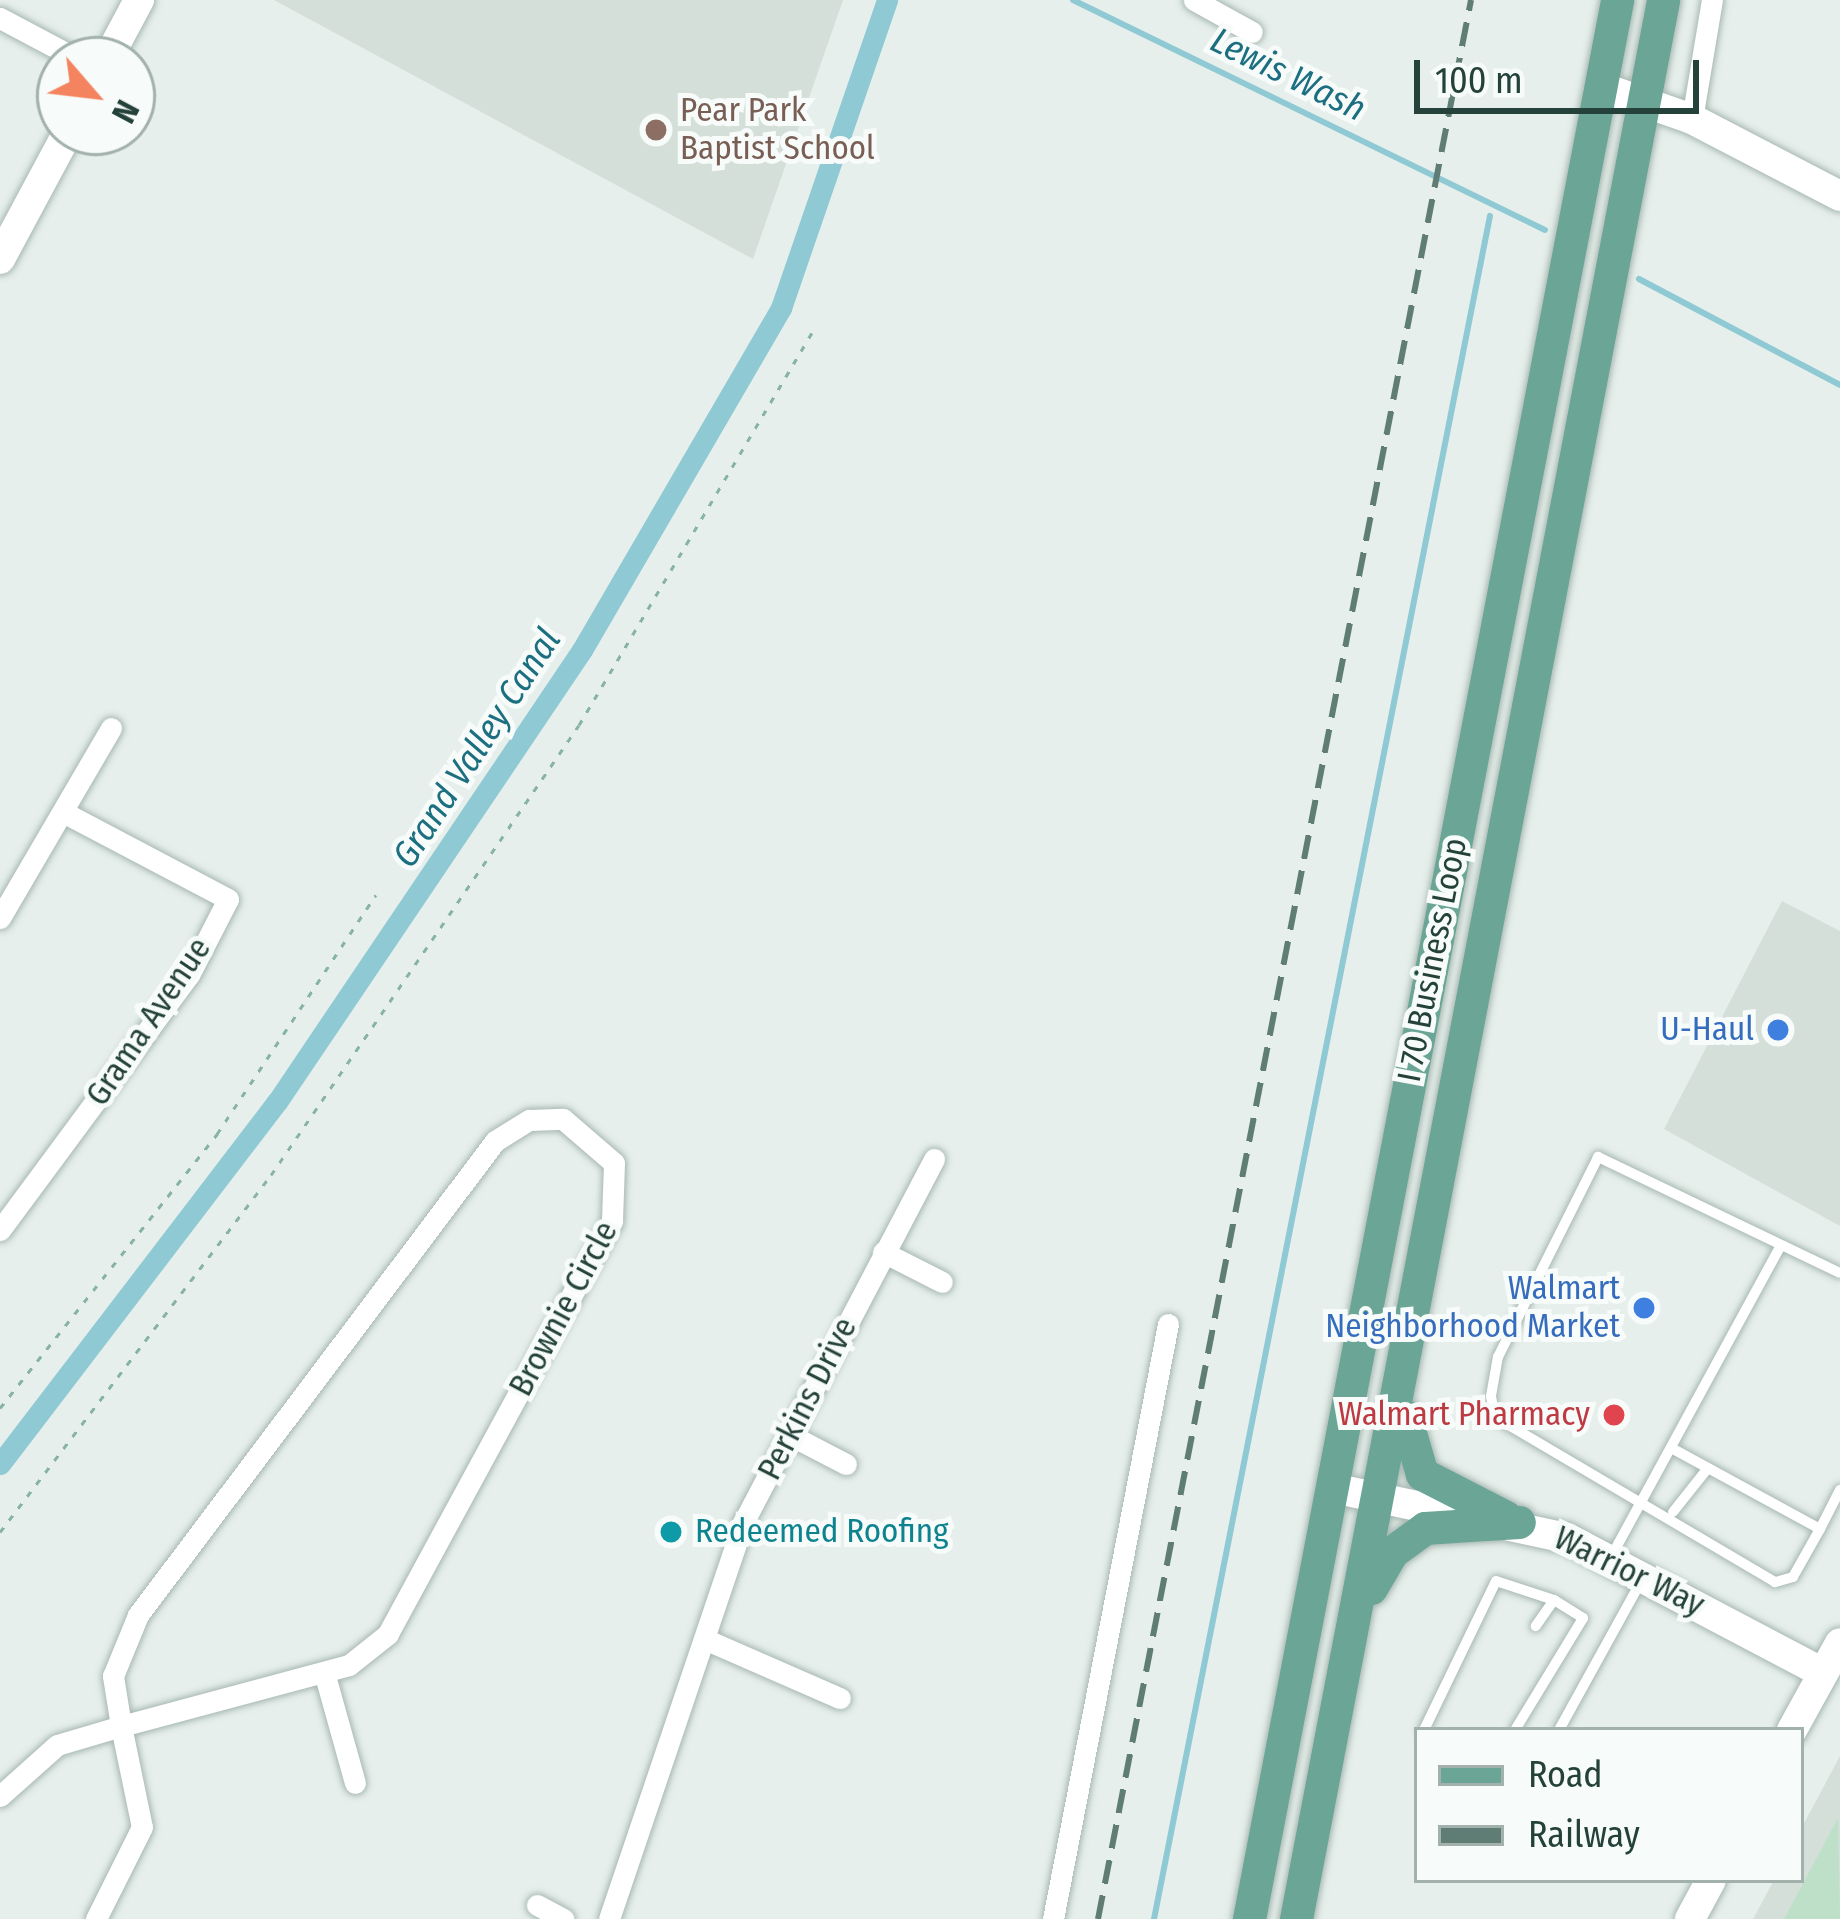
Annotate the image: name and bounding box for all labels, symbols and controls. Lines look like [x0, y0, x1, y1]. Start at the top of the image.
water label: Lewis Wash [1203, 19, 1373, 131]
north arrow [36, 36, 156, 156]
scale bar [1420, 36, 1705, 110]
text: 100 m [1435, 59, 1523, 103]
place label: Pear Park Baptist School [680, 91, 875, 169]
text: N [103, 93, 147, 130]
marker: Pear Park Baptist School [643, 117, 669, 143]
water label: Grand Valley Canal [384, 621, 570, 875]
street label: I 70 Business Loop [1390, 835, 1476, 1085]
street label: Grama Avenue [78, 930, 220, 1114]
place label: U-Haul [1660, 1010, 1754, 1050]
marker: U-Haul [1765, 1017, 1791, 1043]
street label: Brownie Circle [501, 1215, 627, 1403]
place label: Walmart Neighborhood Market [1325, 1269, 1620, 1347]
marker: Walmart Neighborhood Market [1631, 1295, 1657, 1321]
street label: Perkins Drive [750, 1311, 866, 1487]
place label: Walmart Pharmacy [1338, 1395, 1590, 1435]
marker: Walmart Pharmacy [1601, 1402, 1627, 1428]
place label: Redeemed Roofing [695, 1512, 949, 1552]
marker: Redeemed Roofing [658, 1519, 684, 1545]
street label: Warrior Way [1548, 1519, 1710, 1625]
legend [1414, 1727, 1804, 1883]
text: Road [1528, 1753, 1603, 1797]
text: Railway [1528, 1813, 1640, 1857]

